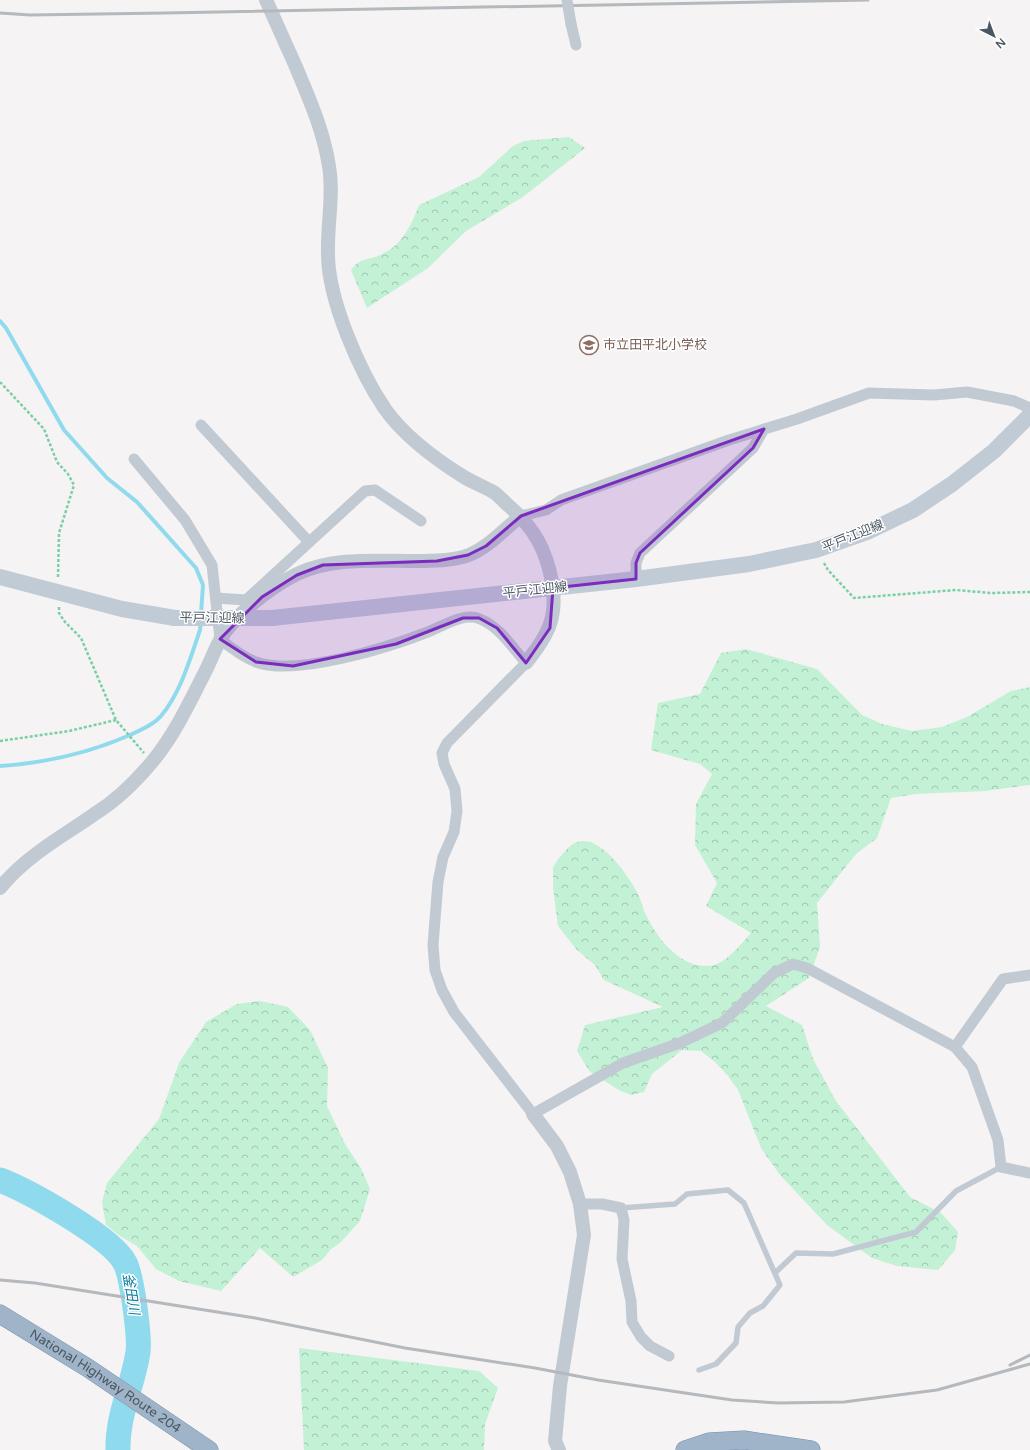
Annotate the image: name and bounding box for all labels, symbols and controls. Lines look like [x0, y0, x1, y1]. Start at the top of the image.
north arrow [974, 16, 1014, 56]
text: N [993, 35, 1008, 51]
school or university icon: 市立田平北小学校 [578, 334, 600, 356]
place label: 市立田平北小学校 [603, 337, 707, 353]
street label: 平戸江迎線 [820, 516, 886, 556]
street label: 平戸江迎線 [502, 579, 568, 601]
street label: 平戸江迎線 [179, 609, 245, 627]
water label: 釜田川 [119, 1272, 143, 1318]
street label: National Highway Route 204 [27, 1326, 184, 1437]

